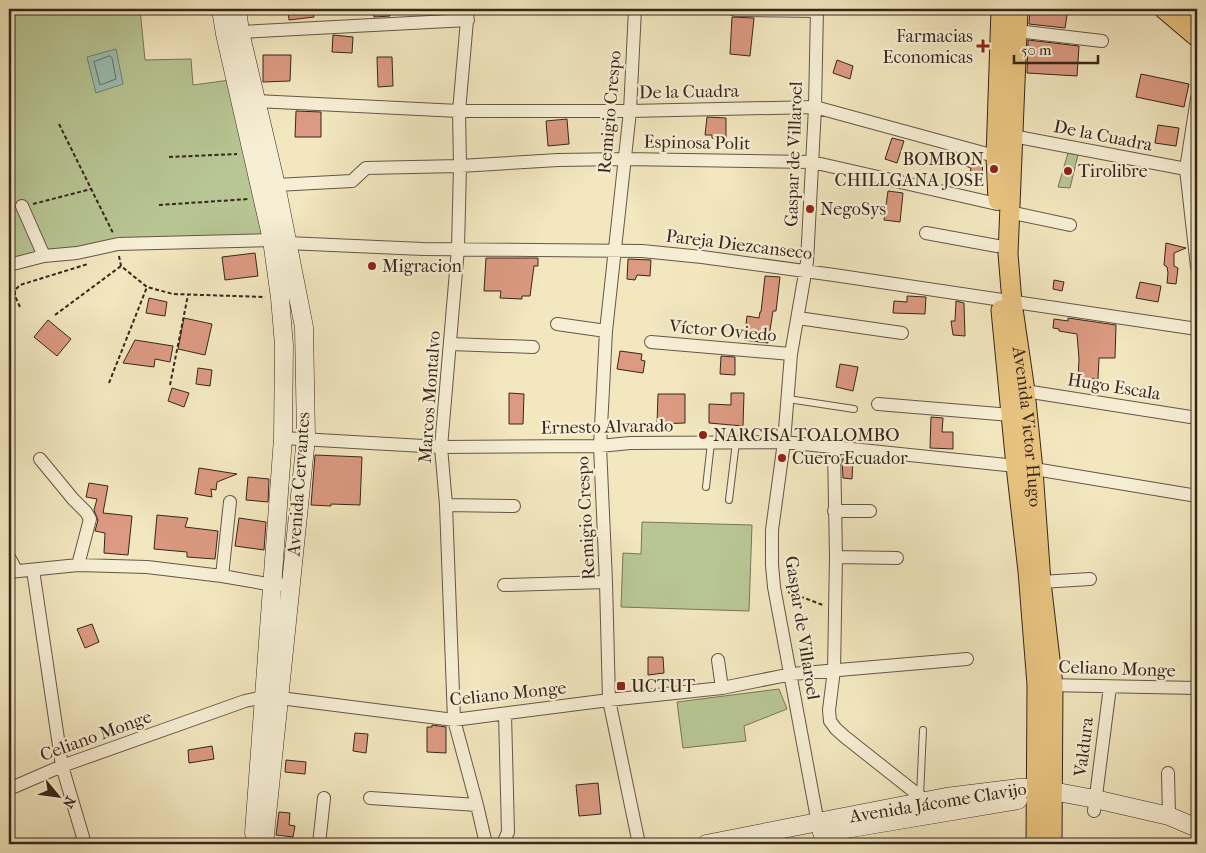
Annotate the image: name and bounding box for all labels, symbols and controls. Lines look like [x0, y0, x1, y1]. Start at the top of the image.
place label: Farmacias Economicas [883, 26, 973, 68]
scale bar [1014, 32, 1097, 64]
marker: Farmacias Economicas [977, 40, 989, 52]
text: 50 m [1021, 41, 1052, 59]
street label: Remigio Crespo [594, 49, 626, 175]
street label: De la Cuadra [639, 81, 740, 103]
street label: Gaspar de Villaroel [781, 81, 807, 227]
street label: De la Cuadra [1052, 116, 1155, 156]
street label: Espinosa Polit [643, 132, 751, 154]
place label: BOMBON CHILLGANA JOSE [835, 149, 984, 191]
place label: Tirolibre [1078, 161, 1148, 182]
marker: BOMBON CHILLGANA JOSE [988, 163, 1000, 175]
marker: Tirolibre [1062, 165, 1074, 177]
place label: NegoSys [820, 199, 886, 220]
marker: NegoSys [804, 203, 816, 215]
street label: Pareja Diezcanseco [665, 226, 813, 264]
place label: Migracion [382, 256, 463, 277]
marker: Migracion [366, 260, 378, 272]
street label: Víctor Oviedo [667, 316, 778, 346]
street label: Marcos Montalvo [415, 330, 445, 464]
street label: Avenida Victor Hugo [1008, 344, 1046, 508]
street label: Hugo Escala [1066, 369, 1163, 405]
street label: Avenida Cervantes [283, 411, 315, 558]
street label: Ernesto Alvarado [541, 415, 673, 439]
place label: NARCISA TOALOMBO [713, 425, 900, 446]
marker: NARCISA TOALOMBO [697, 429, 709, 441]
place label: Cuero Ecuador [792, 448, 908, 469]
marker: Cuero Ecuador [776, 452, 788, 464]
street label: Remigio Crespo [572, 456, 600, 580]
street label: Gaspar de Villaroel [780, 554, 824, 702]
street label: Celiano Monge [1058, 656, 1176, 682]
place label: UCTUT [631, 676, 696, 697]
street label: Celiano Monge [449, 677, 567, 711]
marker: UCTUT [615, 680, 627, 692]
street label: Celiano Monge [37, 706, 155, 766]
street label: Valdura [1070, 715, 1098, 779]
north arrow [32, 770, 82, 820]
street label: Avenida Jácome Clavijo [847, 779, 1028, 828]
text: N [59, 793, 79, 811]

